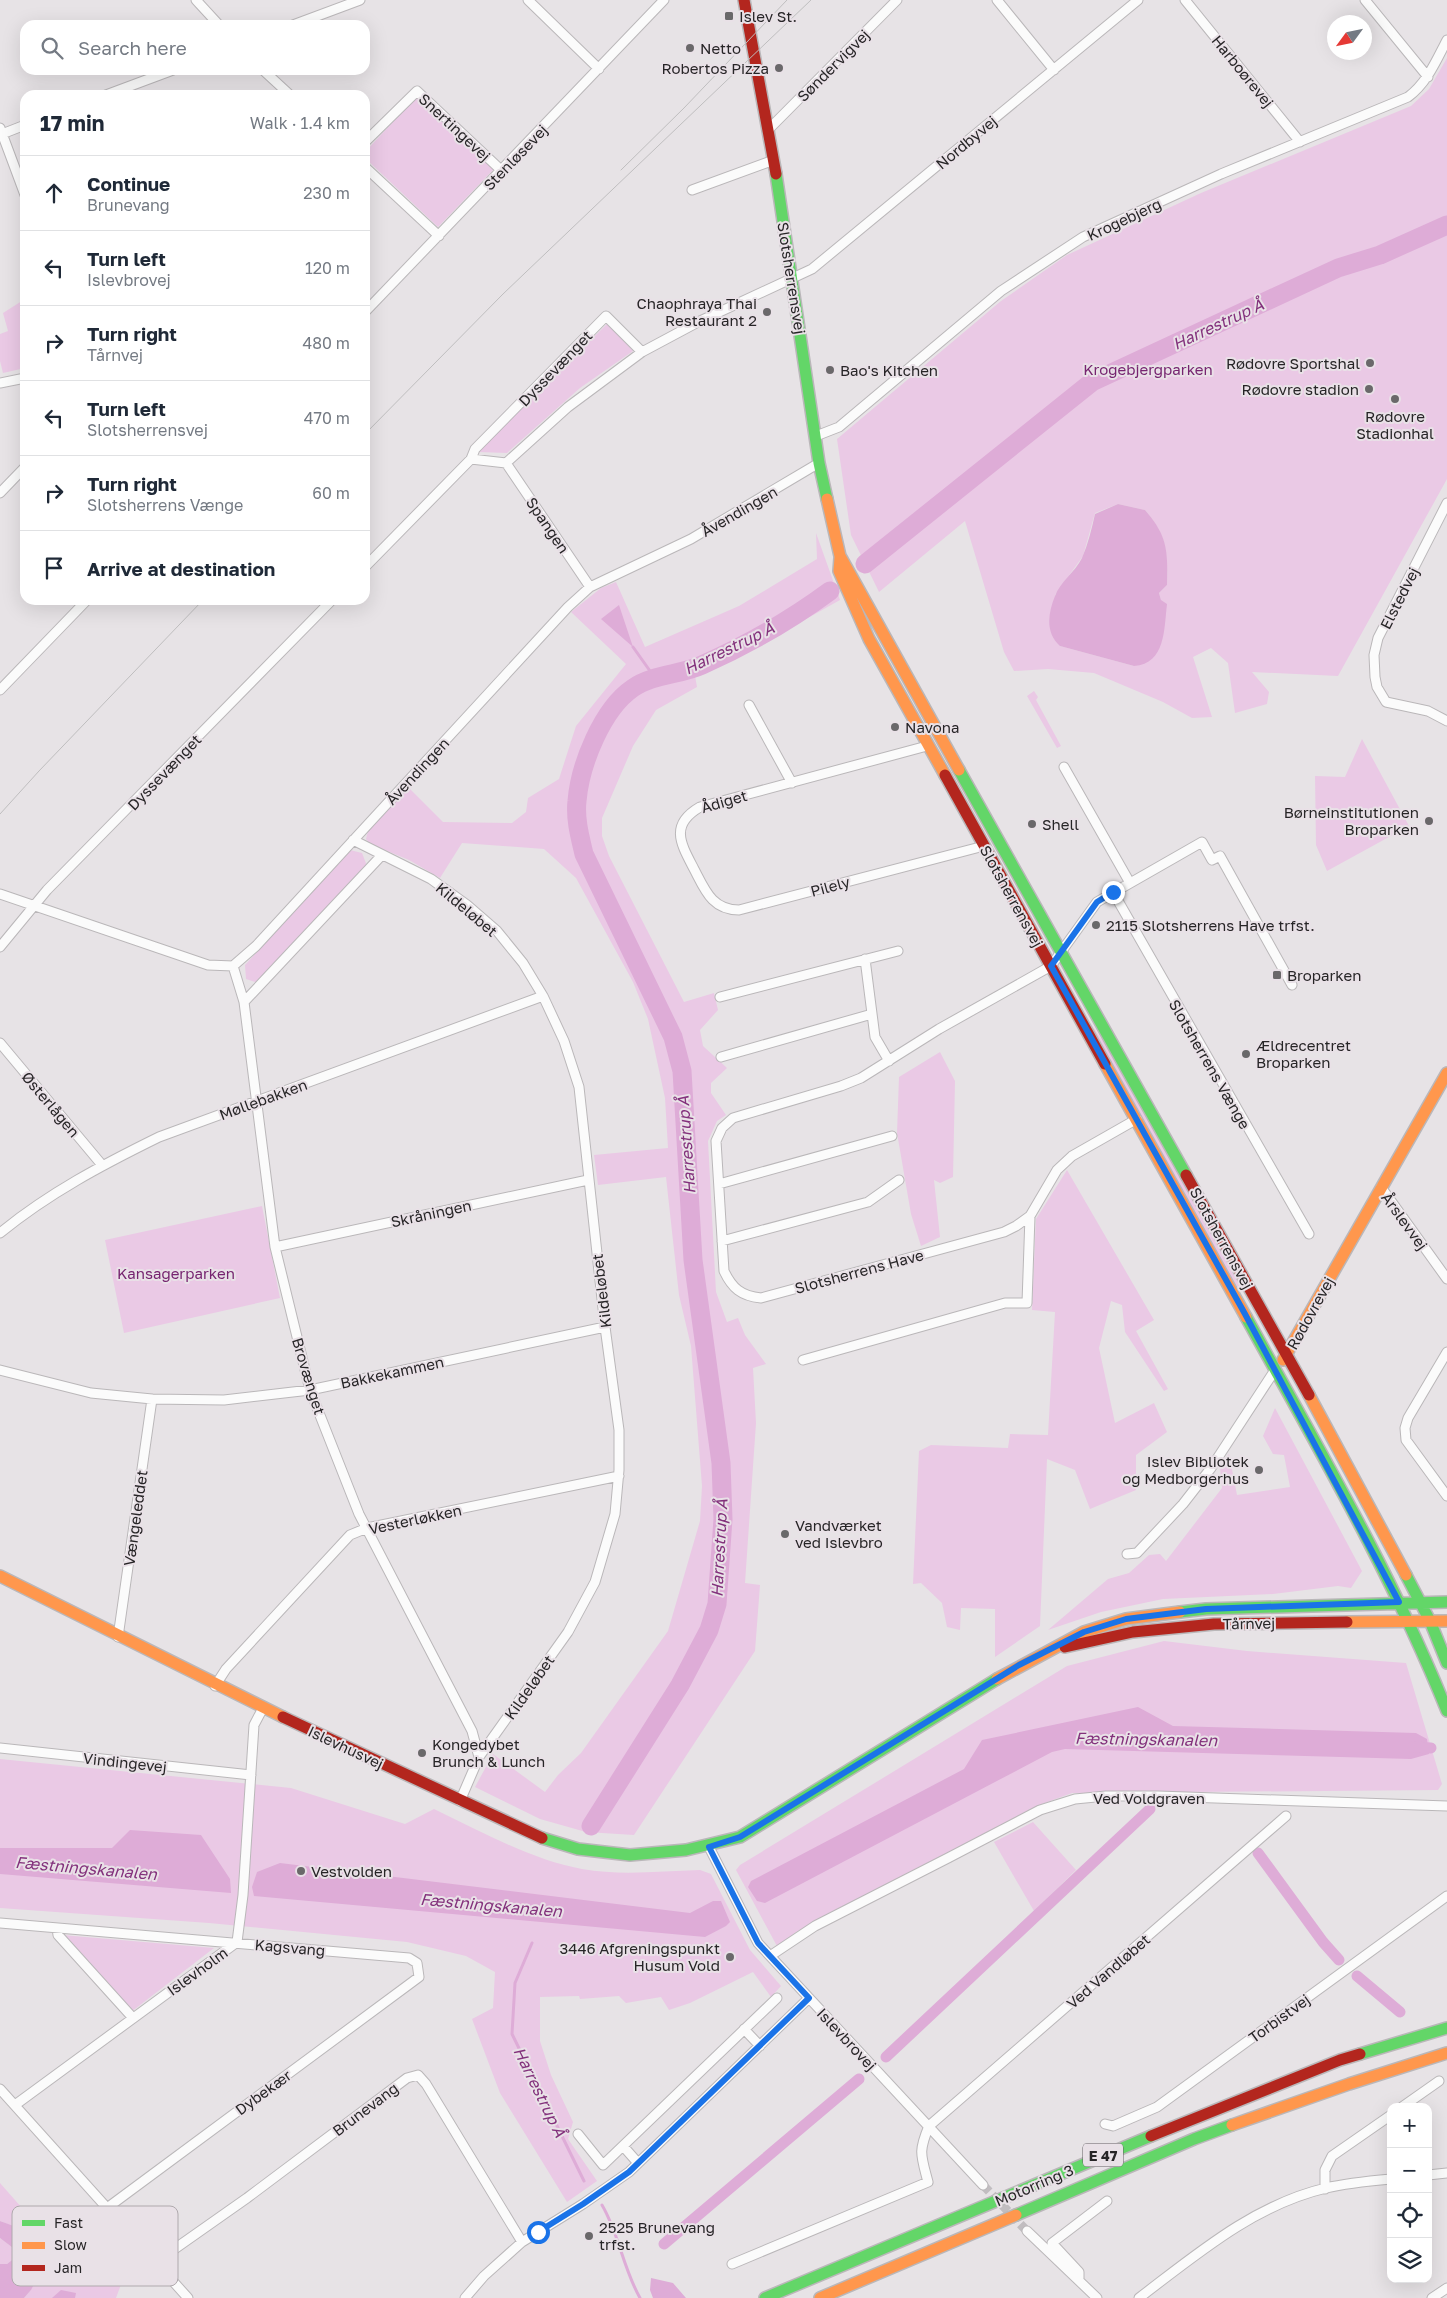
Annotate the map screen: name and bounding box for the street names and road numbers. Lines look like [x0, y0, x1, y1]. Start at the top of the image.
street label: Søndervigvej [793, 25, 873, 105]
street label: Harboørevej [1208, 31, 1278, 111]
street label: Snertingevej [415, 89, 495, 165]
street label: Nordbyvej [932, 111, 1000, 173]
street label: Stenløsevej [479, 121, 551, 193]
street label: Krogebjerg [1084, 194, 1164, 244]
street label: Slotsherrensvej [774, 221, 810, 335]
street label: Dyssevænget [514, 326, 596, 410]
street label: Åvendingen [698, 482, 780, 540]
street label: Spangen [523, 494, 573, 556]
street label: Elstedvej [1376, 564, 1422, 632]
street label: Dyssevænget [123, 730, 205, 814]
street label: Åvendingen [382, 734, 452, 808]
street label: Ådiget [699, 786, 749, 816]
street label: Slotsherrensvej [977, 842, 1047, 950]
street label: Pilely [808, 872, 852, 900]
street label: Kildeløbet [433, 878, 501, 940]
street label: Slotsherrens Vænge [1166, 996, 1255, 1132]
street label: Østerlågen [18, 1068, 84, 1140]
street label: Møllebakken [217, 1075, 309, 1123]
street label: Slotsherrensvej [1187, 1184, 1257, 1292]
street label: Årslevvej [1378, 1189, 1432, 1253]
street label: Skråningen [389, 1196, 473, 1230]
street label: Slotsherrens Have [793, 1245, 926, 1297]
street label: Kildeløbet [588, 1253, 614, 1329]
street label: Rødovrevej [1283, 1274, 1337, 1352]
street label: Brovænget [289, 1335, 329, 1417]
street label: Bakkekammen [339, 1352, 445, 1392]
street label: Vængeleddet [119, 1469, 151, 1567]
street label: Vesterløkken [367, 1500, 463, 1538]
street label: Tårnvej [1223, 1614, 1275, 1632]
street label: Kildeløbet [500, 1651, 558, 1723]
street label: Islevhusvej [305, 1722, 387, 1772]
street label: Vindingevej [82, 1749, 168, 1775]
street label: Ved Voldgraven [1093, 1789, 1205, 1807]
street label: Ved Vandløbet [1063, 1930, 1153, 2012]
street label: Kagsvang [254, 1935, 326, 1959]
street label: Islevholm [163, 1943, 231, 1999]
street label: Torbistvej [1245, 1990, 1313, 2046]
street label: Islevbrovej [814, 2004, 880, 2074]
street label: Dybekær [231, 2066, 295, 2118]
street label: Brunevang [329, 2078, 401, 2140]
road number: E 47 [1083, 2144, 1123, 2166]
street label: Motorring 3 [992, 2160, 1076, 2210]

